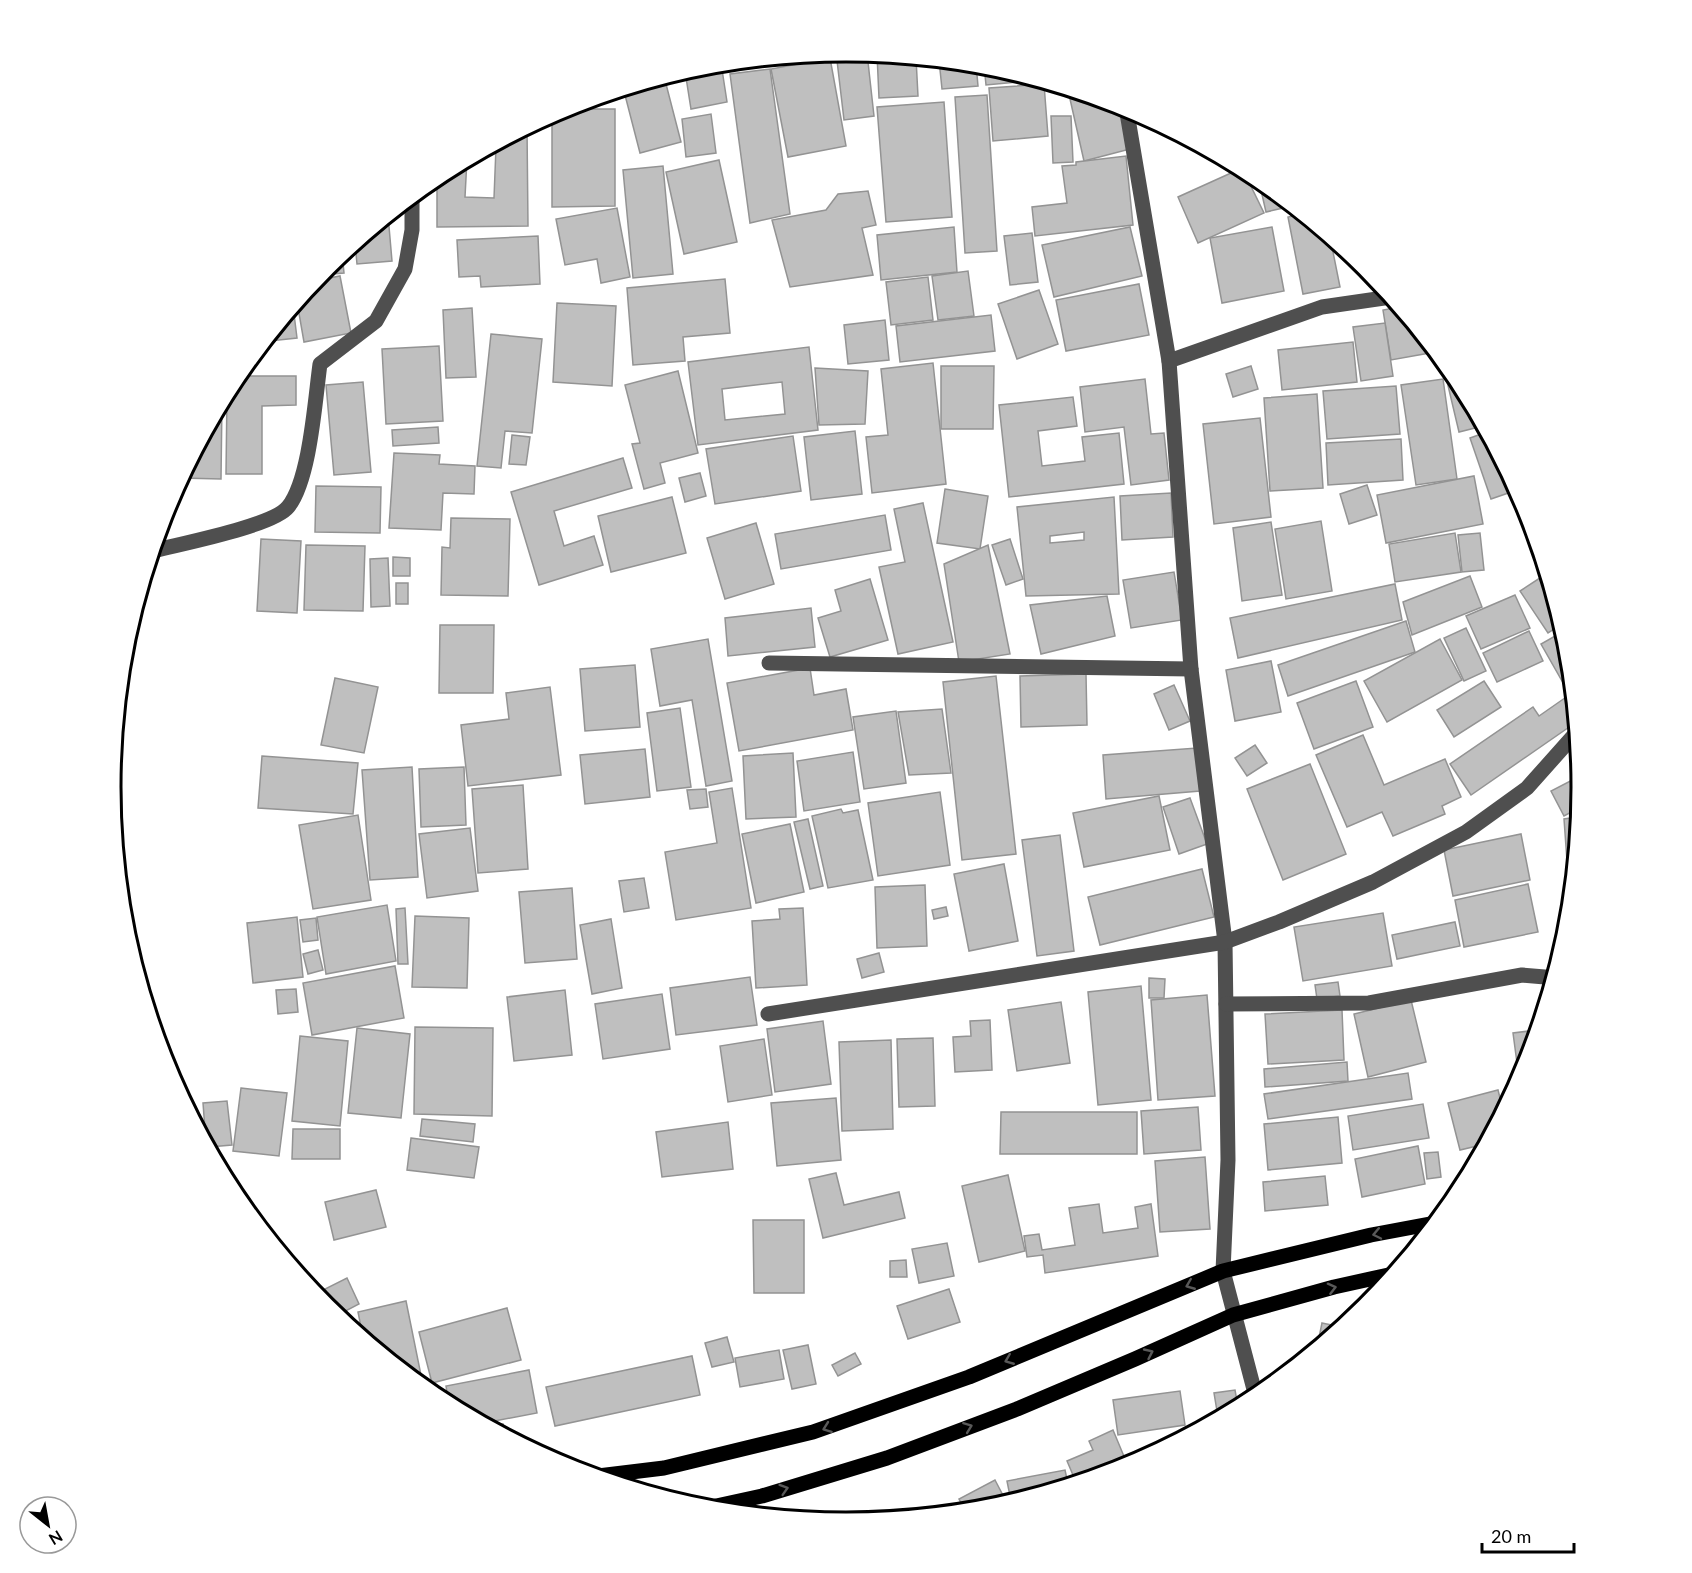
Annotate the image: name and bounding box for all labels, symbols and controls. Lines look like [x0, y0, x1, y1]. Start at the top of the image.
one-way arrow [1373, 1227, 1383, 1240]
one-way arrow [1185, 1278, 1196, 1290]
one-way arrow [1327, 1282, 1337, 1295]
one-way arrow [1142, 1349, 1153, 1361]
one-way arrow [1005, 1353, 1016, 1365]
one-way arrow [822, 1420, 832, 1433]
one-way arrow [963, 1422, 973, 1435]
one-way arrow [778, 1484, 789, 1497]
north arrow [18, 1495, 78, 1555]
scale bar [1482, 1516, 1574, 1554]
text: 20 m [1491, 1525, 1531, 1547]
text: N [46, 1527, 66, 1550]

